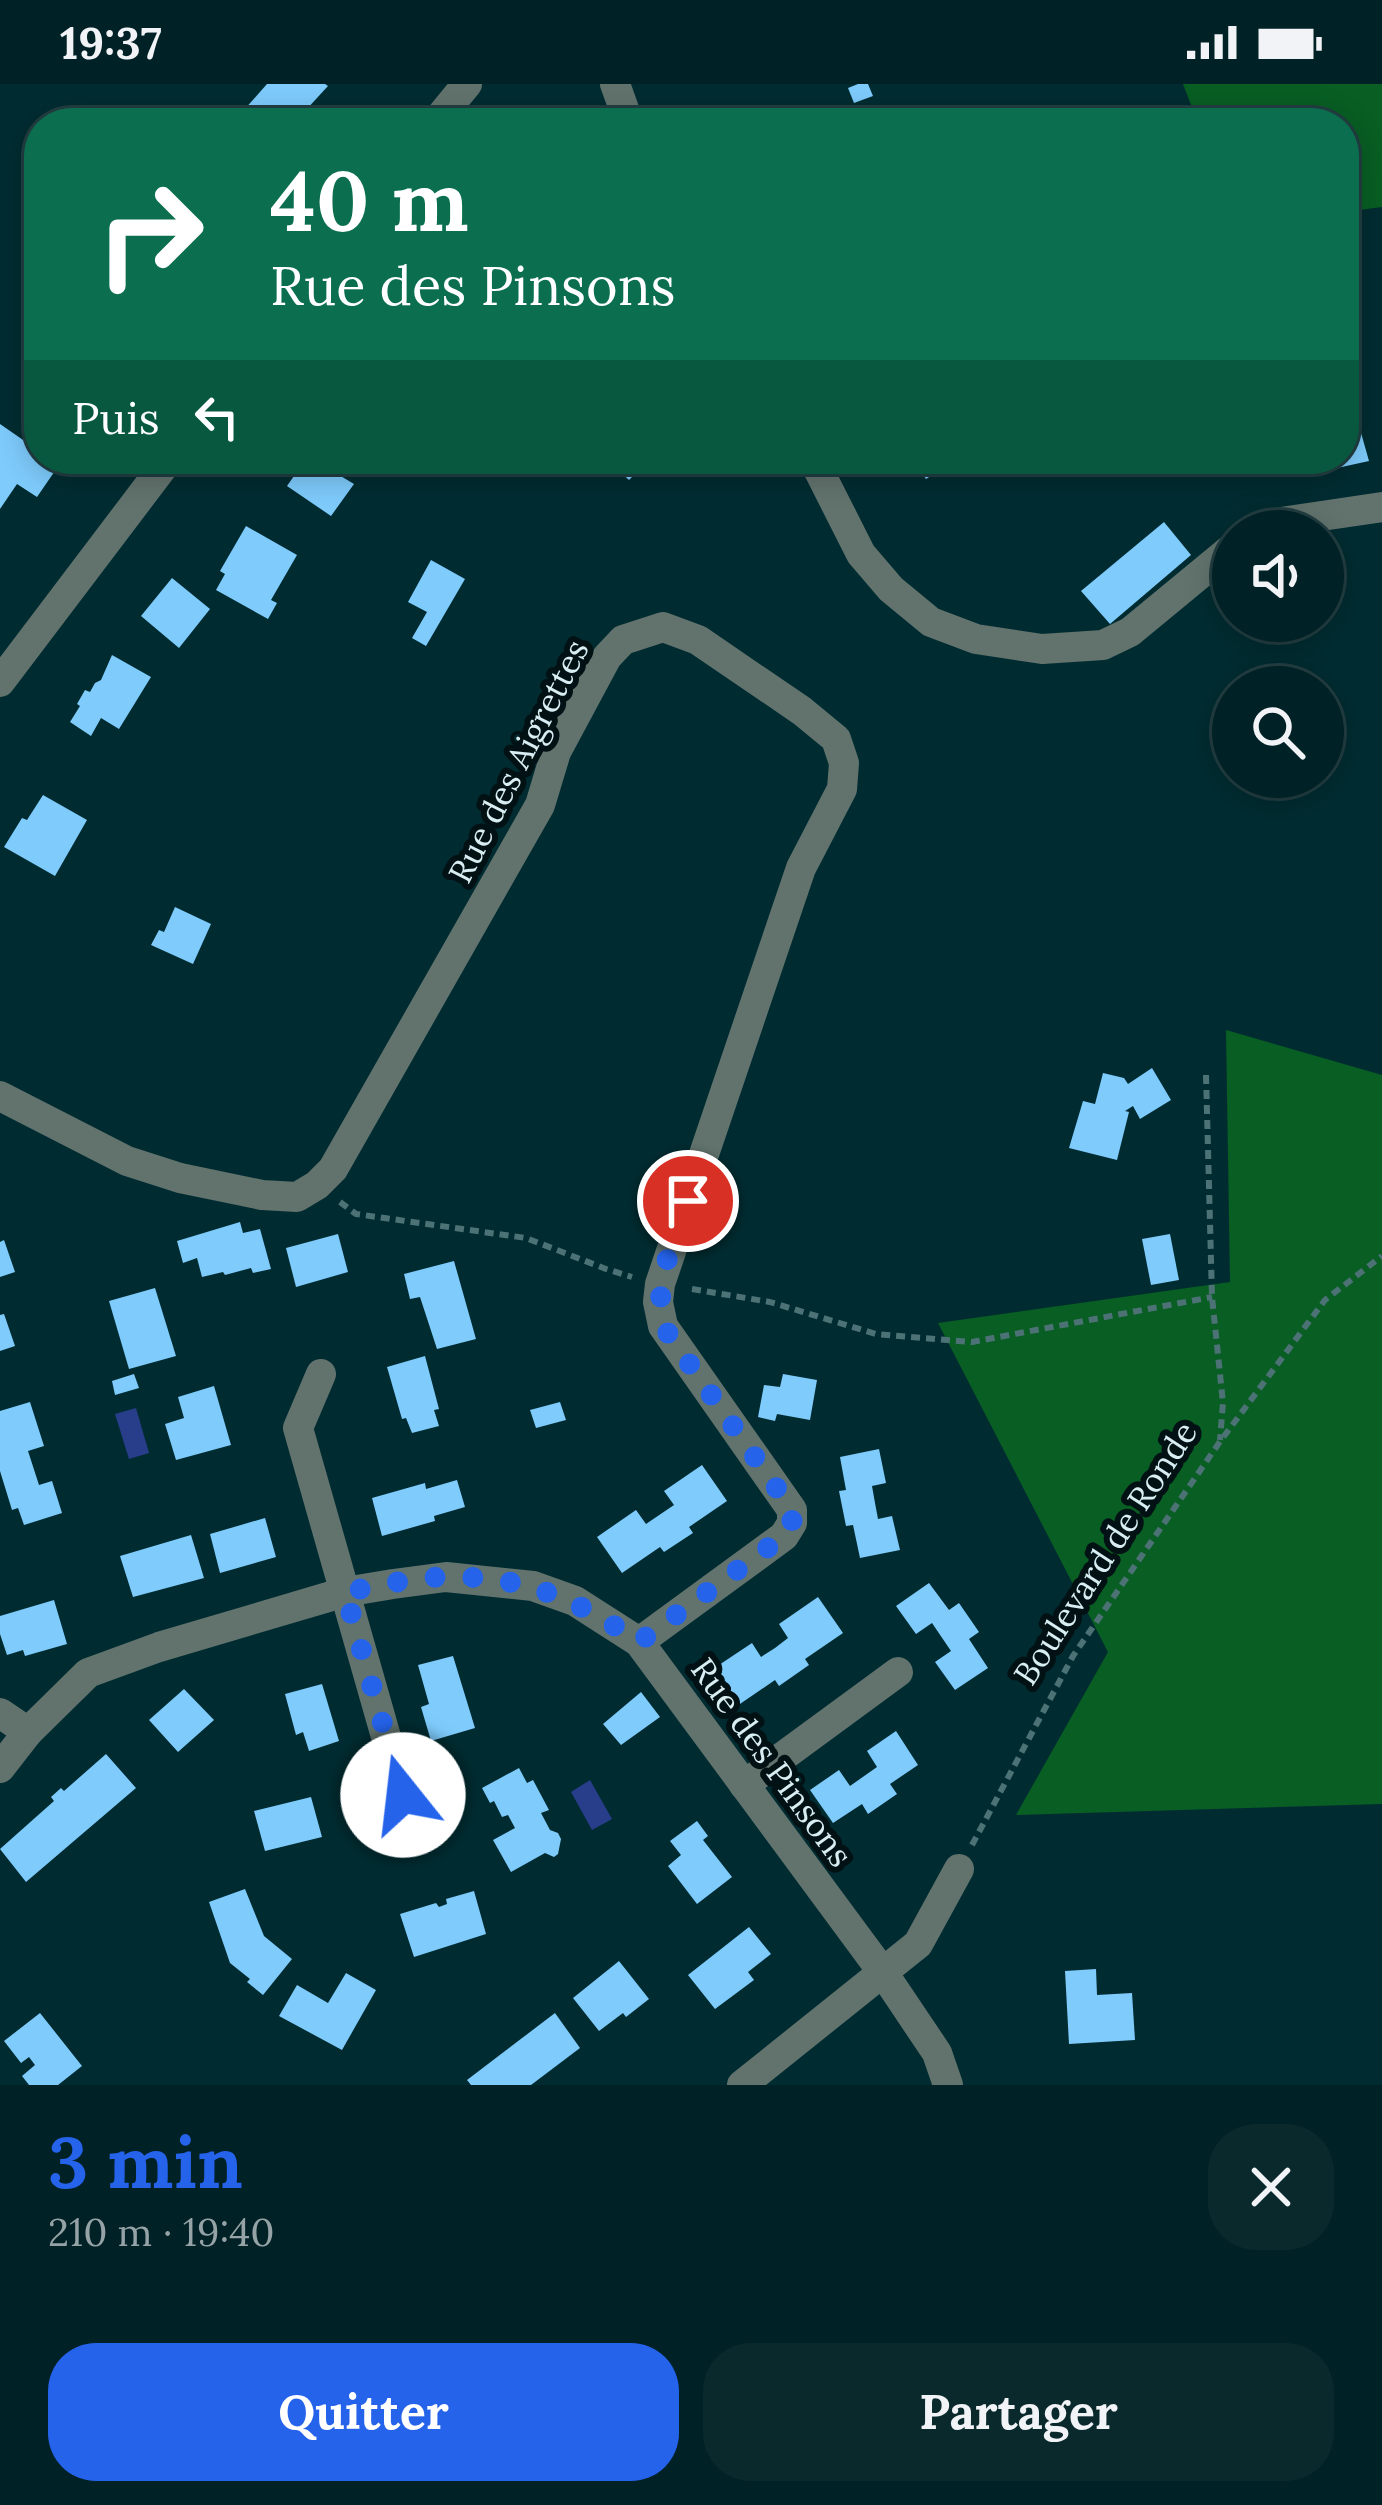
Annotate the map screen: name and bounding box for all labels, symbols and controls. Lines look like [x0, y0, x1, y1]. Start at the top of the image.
text: 19:37 [60, 14, 162, 71]
text: 40 m [270, 146, 469, 254]
icon: right [72, 156, 228, 312]
text: Rue des Pinsons [270, 251, 675, 320]
icon: left [184, 384, 250, 450]
text: Puis [72, 389, 160, 446]
map controls [1212, 510, 1344, 798]
button: sound [1212, 510, 1344, 642]
street label: Rue des Aigrettes [439, 632, 597, 890]
button: search [1212, 666, 1344, 798]
pin [637, 1150, 739, 1252]
icon: arrive [655, 1168, 721, 1234]
street label: Boulevard de Ronde [1004, 1413, 1206, 1693]
street label: Rue des Pinsons [682, 1649, 862, 1875]
position arrow [340, 1732, 466, 1858]
text: 3 min [48, 2116, 243, 2208]
button: close [1208, 2124, 1334, 2250]
text: 210 m · 19:40 [48, 2207, 275, 2257]
button: Quitter [48, 2343, 679, 2481]
button: Partager [703, 2343, 1334, 2481]

